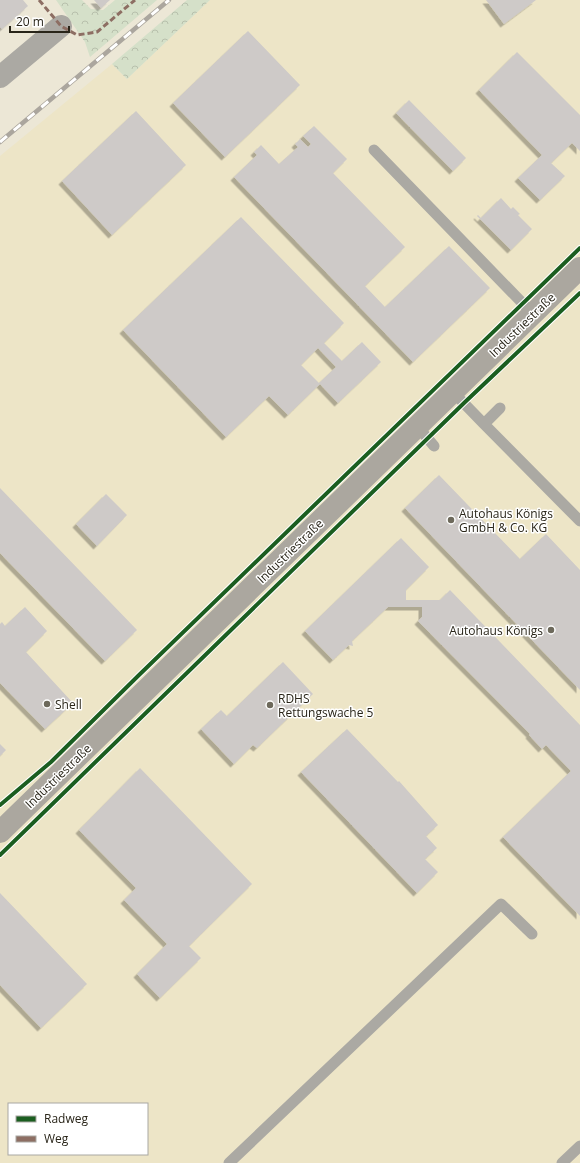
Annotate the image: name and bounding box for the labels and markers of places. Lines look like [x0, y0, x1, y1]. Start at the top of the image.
place label: Autohaus Königs GmbH & Co. KG [459, 505, 553, 536]
marker: Autohaus Königs GmbH & Co. KG [446, 515, 456, 525]
place label: Autohaus Königs [449, 622, 543, 639]
marker: Autohaus Königs [546, 625, 556, 635]
place label: RDHS Rettungswache 5 [278, 690, 374, 721]
place label: Shell [55, 696, 82, 713]
marker: Shell [42, 699, 52, 709]
marker: RDHS Rettungswache 5 [265, 700, 275, 710]

